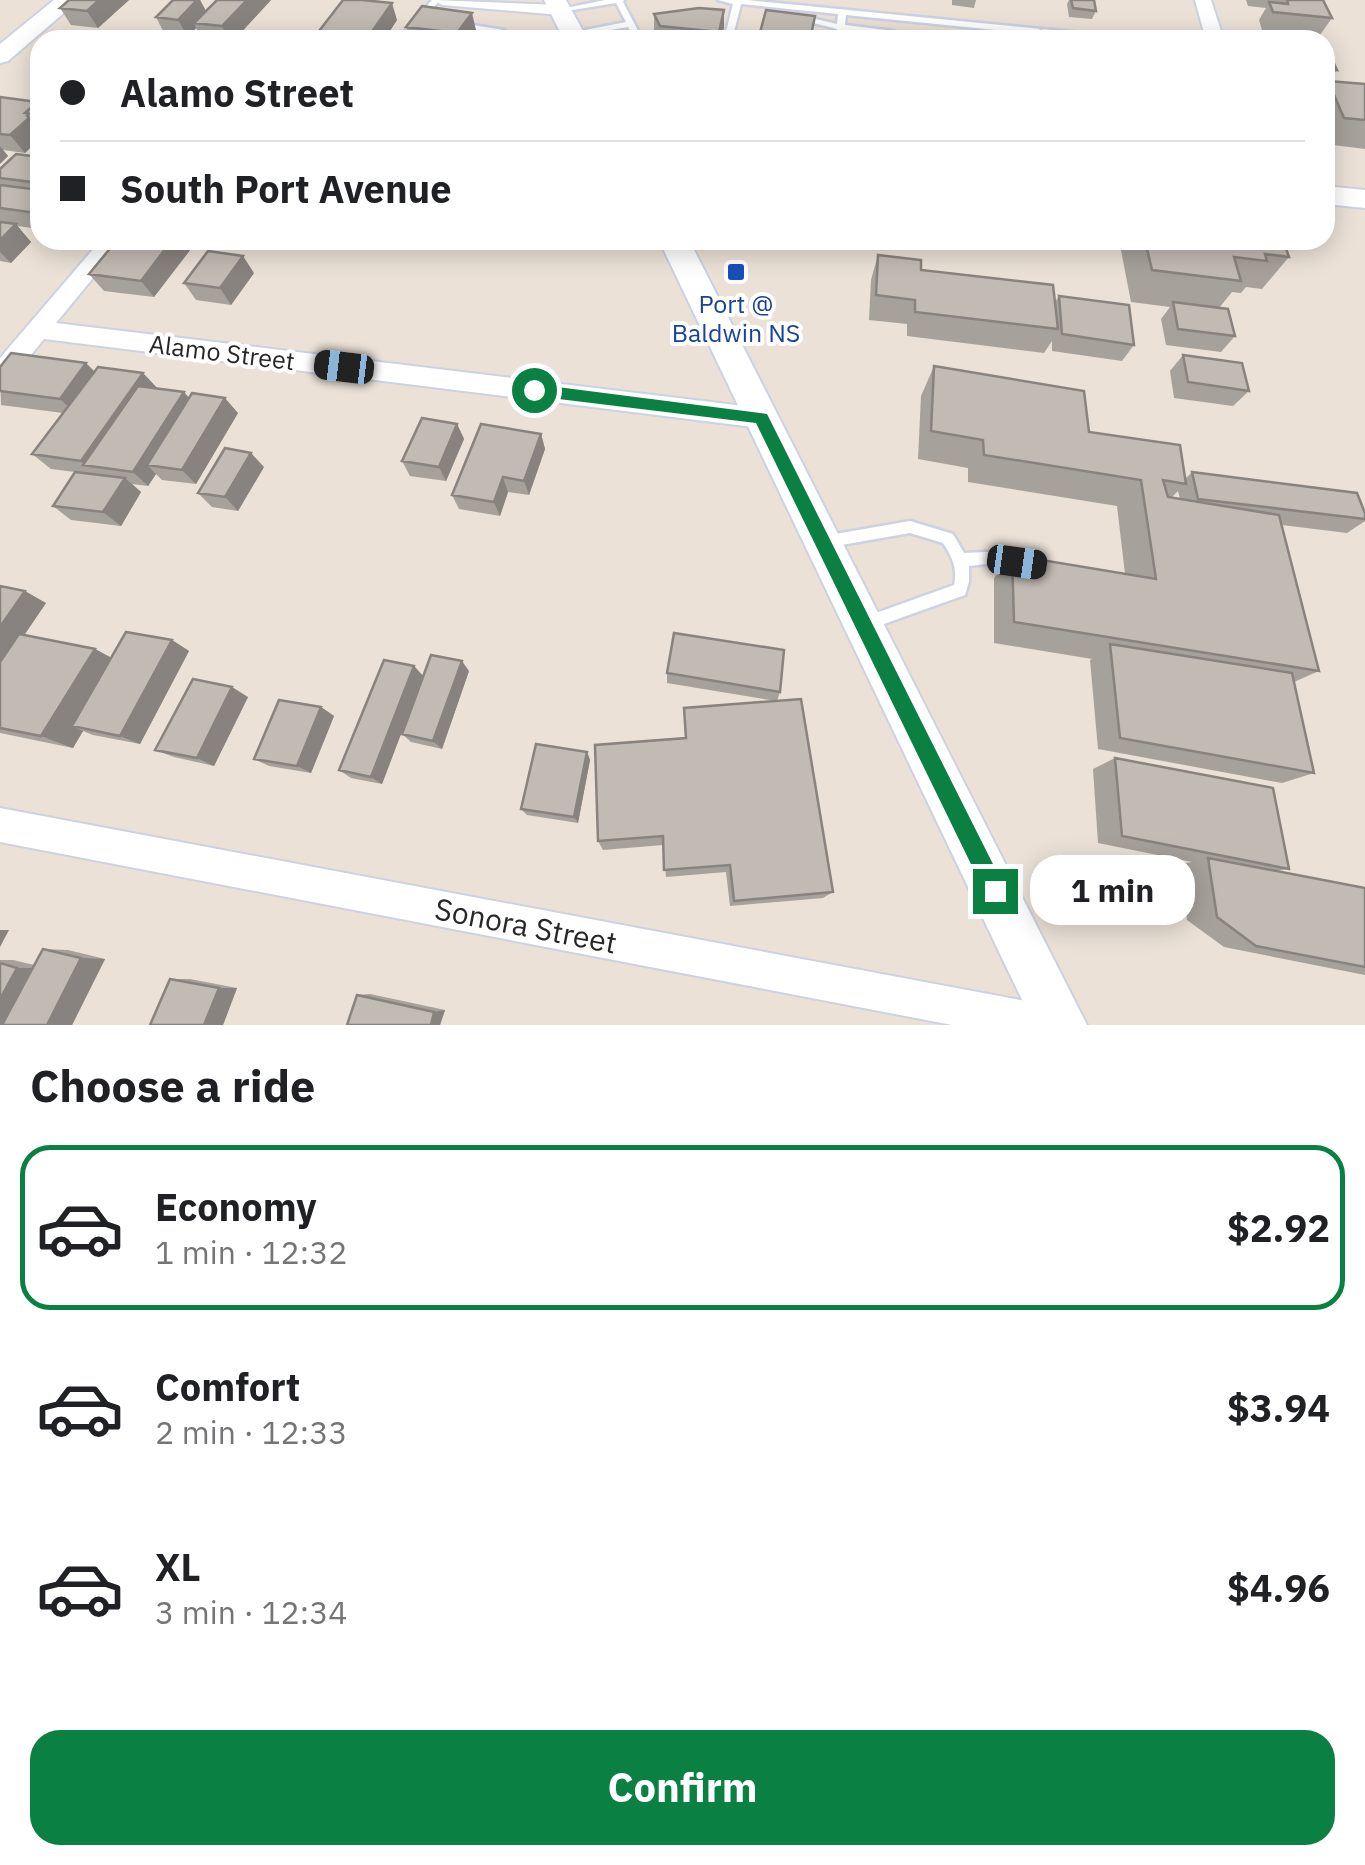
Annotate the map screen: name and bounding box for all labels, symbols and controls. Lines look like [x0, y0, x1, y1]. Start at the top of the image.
text: Alamo Street [120, 68, 354, 117]
text: South Port Avenue [120, 164, 452, 213]
marker: Port @ Baldwin NS [725, 261, 747, 283]
place label: Port @ Baldwin NS [672, 287, 800, 349]
street label: Alamo Street [147, 327, 297, 377]
car [312, 348, 376, 386]
route start [512, 368, 557, 413]
car [985, 543, 1049, 581]
callout: 1 min [1030, 856, 1195, 926]
route end [973, 869, 1018, 914]
text: 1 min [1071, 869, 1154, 911]
street label: Sonora Street [432, 888, 620, 962]
text: Choose a ride [30, 1056, 315, 1114]
text: Economy [155, 1182, 317, 1231]
icon: car [35, 1183, 125, 1273]
text: $2.92 [1227, 1203, 1330, 1252]
text: 1 min · 12:32 [155, 1231, 348, 1273]
text: Comfort [155, 1362, 300, 1411]
icon: car [35, 1363, 125, 1453]
text: $3.94 [1227, 1383, 1330, 1432]
text: 2 min · 12:33 [155, 1411, 348, 1453]
text: XL [155, 1542, 201, 1591]
icon: car [35, 1543, 125, 1633]
text: $4.96 [1227, 1563, 1330, 1612]
text: 3 min · 12:34 [155, 1591, 348, 1633]
button: Confirm [30, 1730, 1335, 1845]

